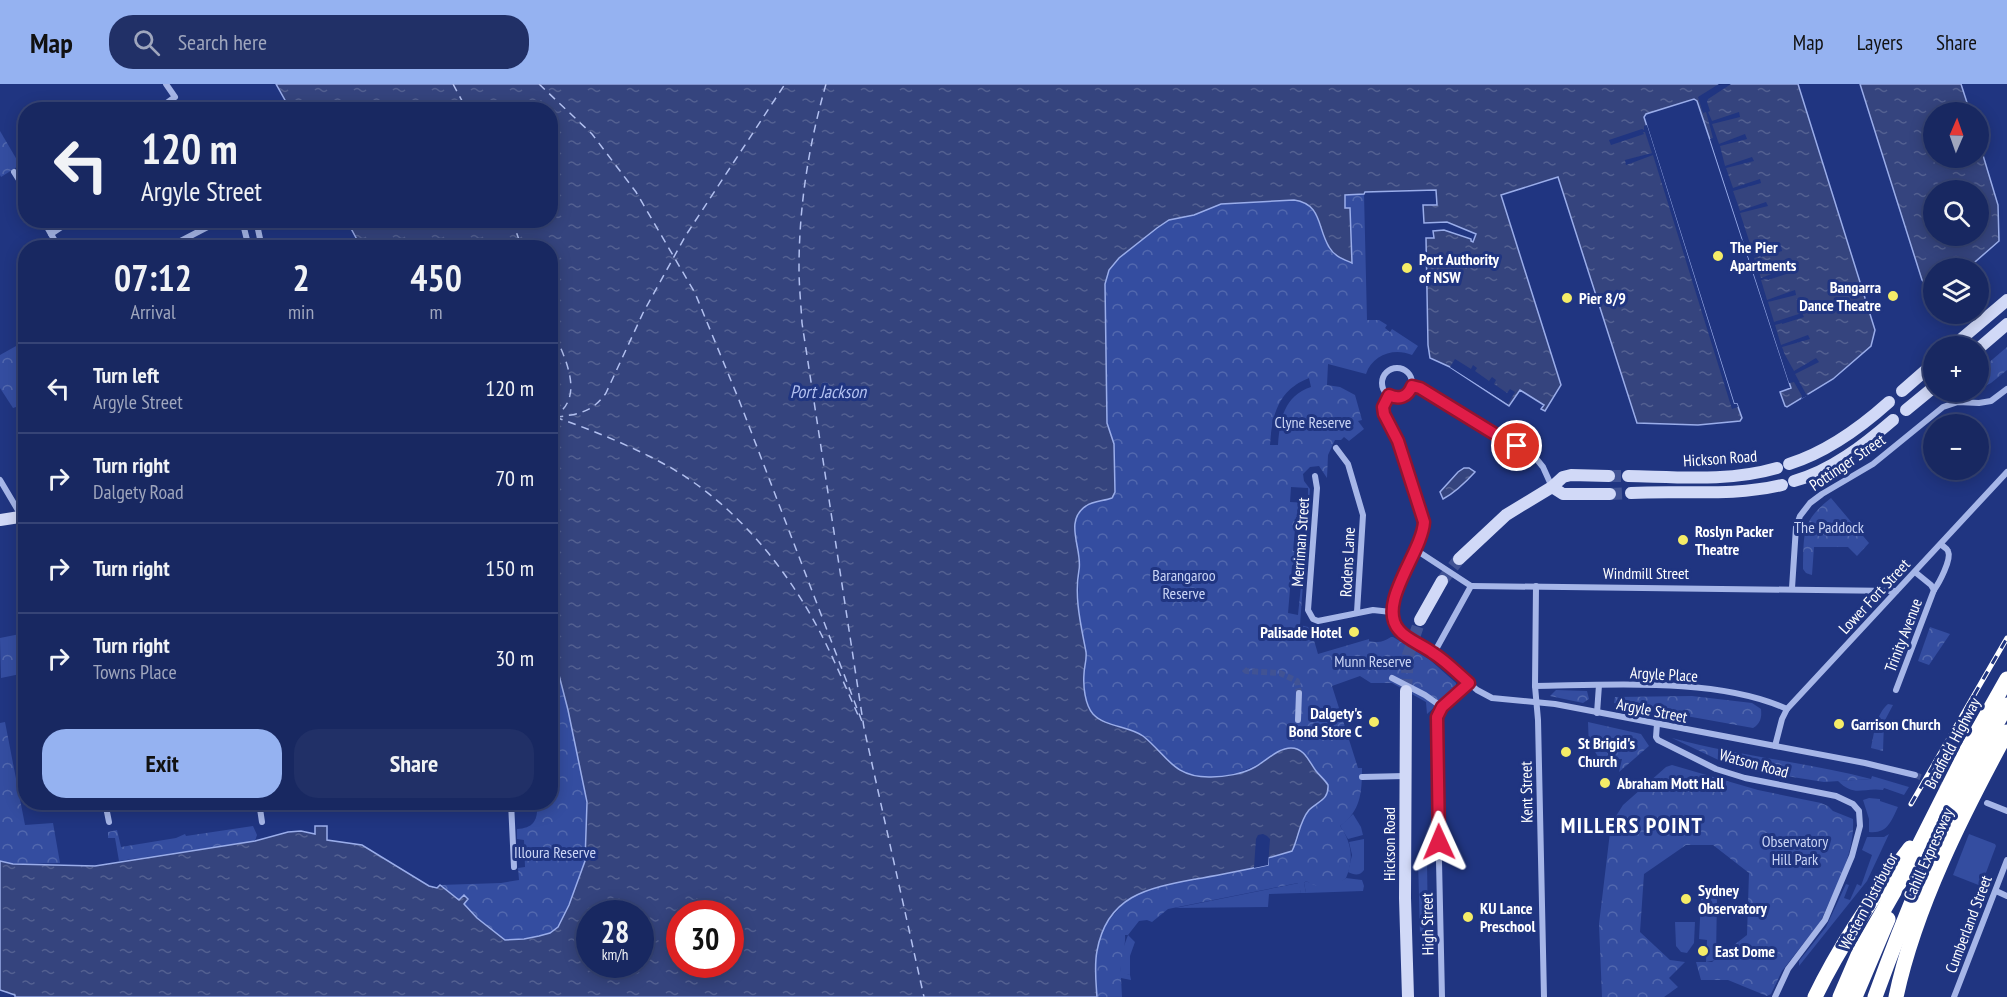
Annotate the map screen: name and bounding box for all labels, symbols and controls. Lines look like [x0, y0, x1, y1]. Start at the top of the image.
search box [109, 15, 529, 69]
text: Map [30, 24, 73, 61]
icon: search [130, 26, 163, 59]
text: Search here [178, 28, 267, 56]
text: Map [1793, 29, 1824, 56]
text: Layers [1857, 29, 1903, 56]
text: Share [1936, 29, 1977, 56]
north arrow [1923, 102, 1989, 168]
map controls [1923, 102, 1989, 480]
text: 120 m [141, 121, 238, 176]
icon: left [42, 126, 120, 204]
text: Argyle Street [141, 174, 262, 208]
button: search [1923, 180, 1989, 246]
place label: The Pier Apartments [1729, 237, 1797, 275]
place label: Port Authority of NSW [1419, 249, 1499, 287]
marker: The Pier Apartments [1711, 249, 1725, 263]
text: 07:12 [114, 254, 192, 301]
text: 2 [292, 254, 310, 301]
text: 450 [410, 254, 462, 301]
button: layers [1923, 258, 1989, 324]
marker: Port Authority of NSW [1400, 261, 1414, 275]
place label: Bangarra Dance Theatre [1799, 277, 1881, 315]
place label: Pier 8/9 [1579, 288, 1626, 308]
marker: Bangarra Dance Theatre [1886, 289, 1900, 303]
marker: Pier 8/9 [1560, 291, 1574, 305]
text: Arrival [130, 299, 176, 325]
text: min [288, 299, 314, 325]
text: m [430, 299, 443, 325]
button: + [1923, 336, 1989, 402]
text: Turn left [93, 361, 159, 389]
icon: left [42, 372, 75, 405]
text: 120 m [485, 374, 534, 402]
water label: Port Jackson [790, 380, 867, 403]
text: Argyle Street [93, 389, 183, 415]
park label: Clyne Reserve [1275, 412, 1351, 432]
button: − [1923, 414, 1989, 480]
pin [1491, 420, 1542, 471]
icon: arrive [1500, 429, 1533, 462]
street label: Pottinger Street [1805, 429, 1889, 495]
street label: Hickson Road [1682, 445, 1758, 471]
text: Turn right [93, 451, 170, 479]
icon: right [42, 462, 75, 495]
text: 70 m [495, 464, 534, 492]
text: Dalgety Road [93, 479, 184, 505]
street label: Merriman Street [1287, 496, 1313, 587]
park label: The Paddock [1794, 517, 1865, 537]
place label: Roslyn Packer Theatre [1695, 521, 1774, 559]
street label: Rodens Lane [1335, 527, 1359, 597]
marker: Roslyn Packer Theatre [1676, 533, 1690, 547]
icon: right [42, 552, 75, 585]
text: Turn right [93, 554, 170, 582]
text: 150 m [485, 554, 534, 582]
street label: Lower Fort Street [1834, 554, 1914, 638]
street label: Windmill Street [1603, 563, 1690, 583]
park label: Barangaroo Reserve [1152, 565, 1216, 603]
street label: Trinity Avenue [1880, 595, 1926, 675]
place label: Palisade Hotel [1260, 622, 1342, 642]
marker: Palisade Hotel [1347, 625, 1361, 639]
text: Turn right [93, 631, 170, 659]
icon: right [42, 642, 75, 675]
text: 30 m [495, 644, 534, 672]
park label: Munn Reserve [1334, 651, 1412, 671]
text: Towns Place [93, 659, 177, 685]
street label: Argyle Place [1630, 662, 1698, 686]
street label: Argyle Street [1615, 693, 1690, 727]
street label: Bradfield Highway [1920, 694, 1984, 792]
place label: Dalgety's Bond Store C [1289, 703, 1363, 741]
place label: Garrison Church [1851, 714, 1941, 734]
marker: Dalgety's Bond Store C [1367, 715, 1381, 729]
marker: Garrison Church [1832, 717, 1846, 731]
button: Exit [42, 729, 282, 798]
button: Share [294, 729, 534, 798]
place label: St Brigid's Church [1578, 733, 1635, 771]
street label: Watson Road [1717, 744, 1791, 782]
marker: St Brigid's Church [1559, 745, 1573, 759]
street label: Kent Street [1515, 760, 1537, 823]
place label: Abraham Mott Hall [1616, 773, 1724, 793]
marker: Abraham Mott Hall [1598, 776, 1612, 790]
street label: Cahill Expressway [1899, 805, 1957, 903]
street label: Hickson Road [1379, 807, 1399, 881]
position arrow [1407, 810, 1471, 874]
district label: MILLERS POINT [1561, 811, 1703, 839]
park label: Observatory Hill Park [1762, 831, 1828, 869]
park label: Illoura Reserve [514, 842, 596, 862]
street label: Western Distributor [1834, 849, 1902, 953]
street label: Cumberland Street [1940, 872, 1996, 976]
place label: Sydney Observatory [1698, 880, 1768, 918]
street label: High Street [1416, 892, 1438, 955]
marker: Sydney Observatory [1679, 892, 1693, 906]
place label: KU Lance Preschool [1480, 898, 1535, 936]
speed limit sign: 30 [666, 900, 744, 978]
marker: KU Lance Preschool [1461, 910, 1475, 924]
text: 28 [601, 912, 629, 951]
place label: East Dome [1715, 941, 1775, 961]
marker: East Dome [1696, 944, 1710, 958]
text: km/h [602, 945, 628, 964]

